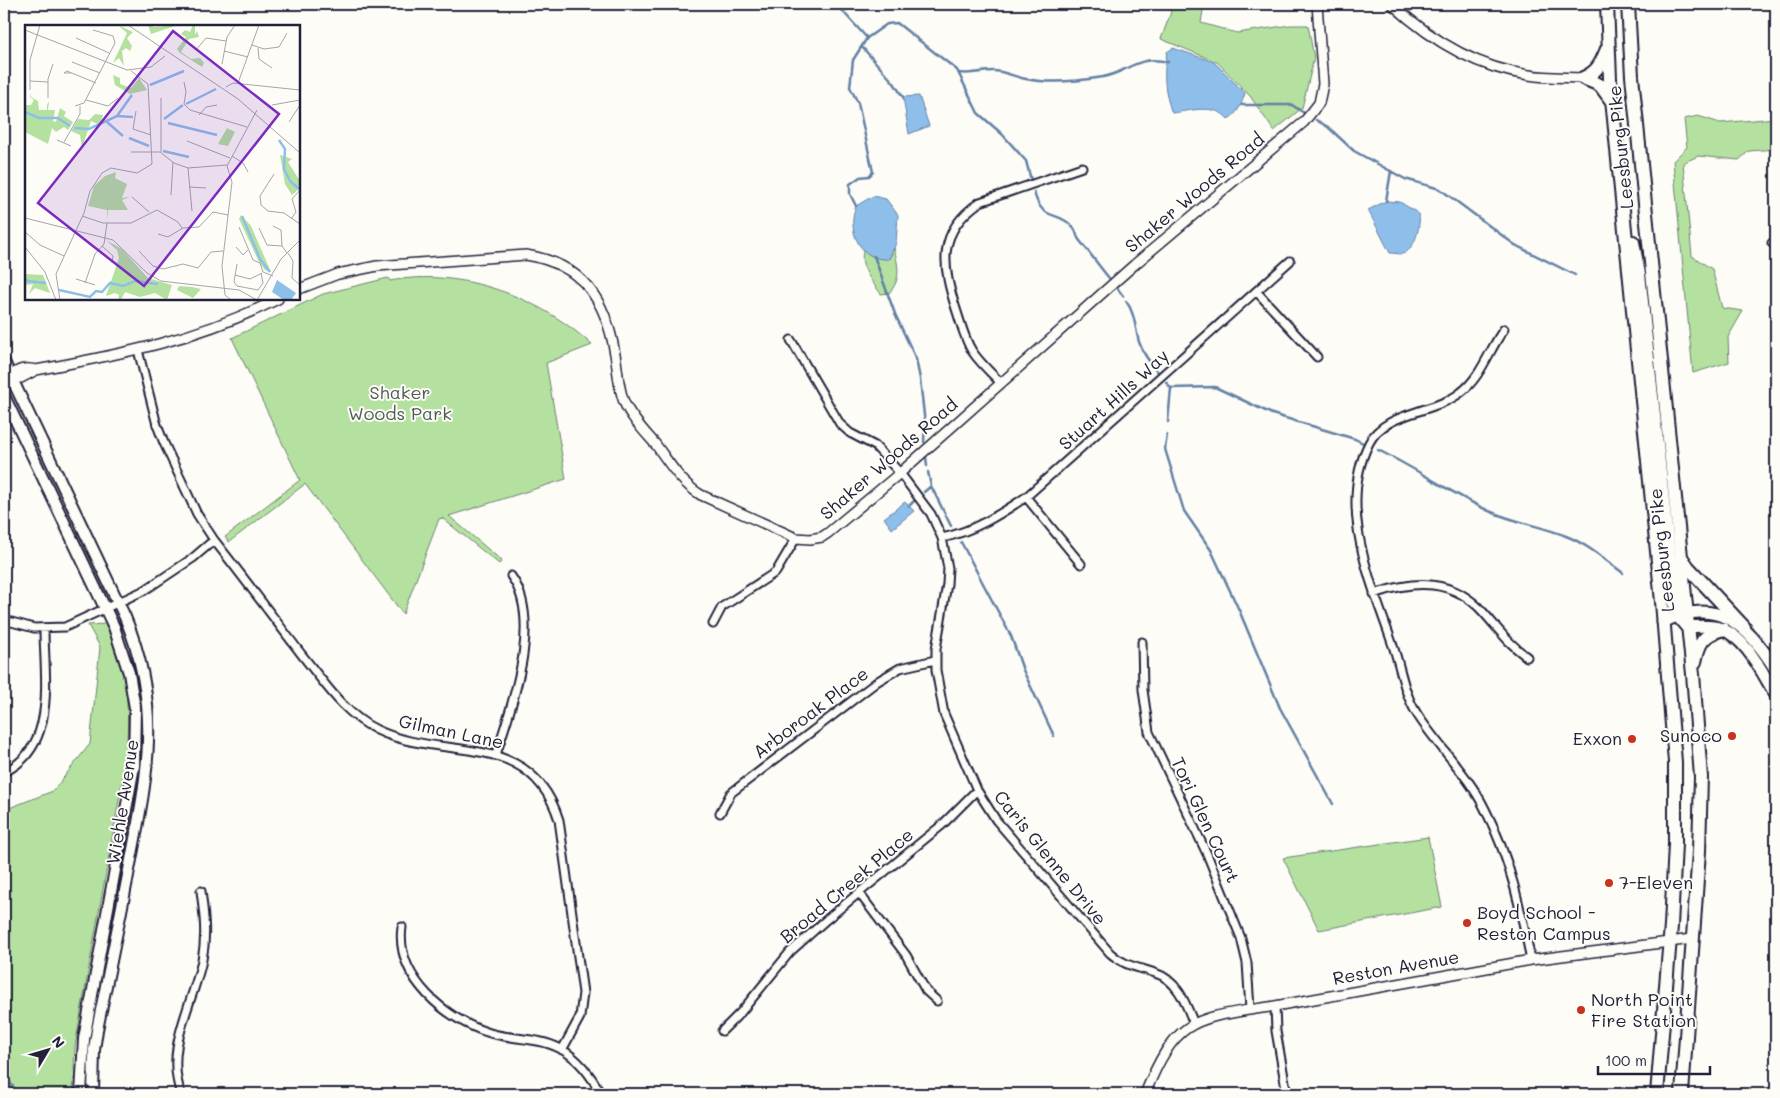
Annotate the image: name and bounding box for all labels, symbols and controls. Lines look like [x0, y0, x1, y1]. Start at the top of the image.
inset map [25, 25, 300, 300]
street label: Leesburg Pike [1602, 84, 1638, 210]
street label: Shaker Woods Road [1120, 127, 1269, 258]
street label: Stuart Hills Way [1053, 343, 1173, 455]
park label: Shaker Woods Park [348, 380, 452, 425]
street label: Shaker Woods Road [814, 392, 962, 525]
street label: Leesburg Pike [1643, 487, 1679, 613]
street label: Arboroak Place [748, 661, 873, 763]
street label: Gilman Lane [397, 708, 506, 754]
place label: Sunoco [1660, 723, 1722, 747]
place label: Exxon [1573, 726, 1622, 750]
marker: Sunoco [1726, 730, 1738, 742]
marker: Exxon [1626, 733, 1638, 745]
street label: Wiehle Avenue [100, 738, 144, 866]
street label: Tori Glen Court [1166, 753, 1246, 886]
street label: Caris Glenne Drive [989, 785, 1113, 930]
street label: Broad Creek Place [775, 822, 918, 948]
place label: 7-Eleven [1619, 870, 1693, 894]
marker: 7-Eleven [1603, 877, 1615, 889]
place label: Boyd School - Reston Campus [1477, 900, 1611, 945]
marker: Boyd School - Reston Campus [1461, 917, 1473, 929]
street label: Reston Avenue [1331, 944, 1461, 990]
place label: North Point Fire Station [1591, 987, 1696, 1032]
marker: North Point Fire Station [1575, 1004, 1587, 1016]
north arrow [22, 1026, 72, 1076]
text: N [48, 1032, 69, 1052]
scale bar [1598, 1043, 1710, 1075]
text: 100 m [1605, 1050, 1647, 1070]

